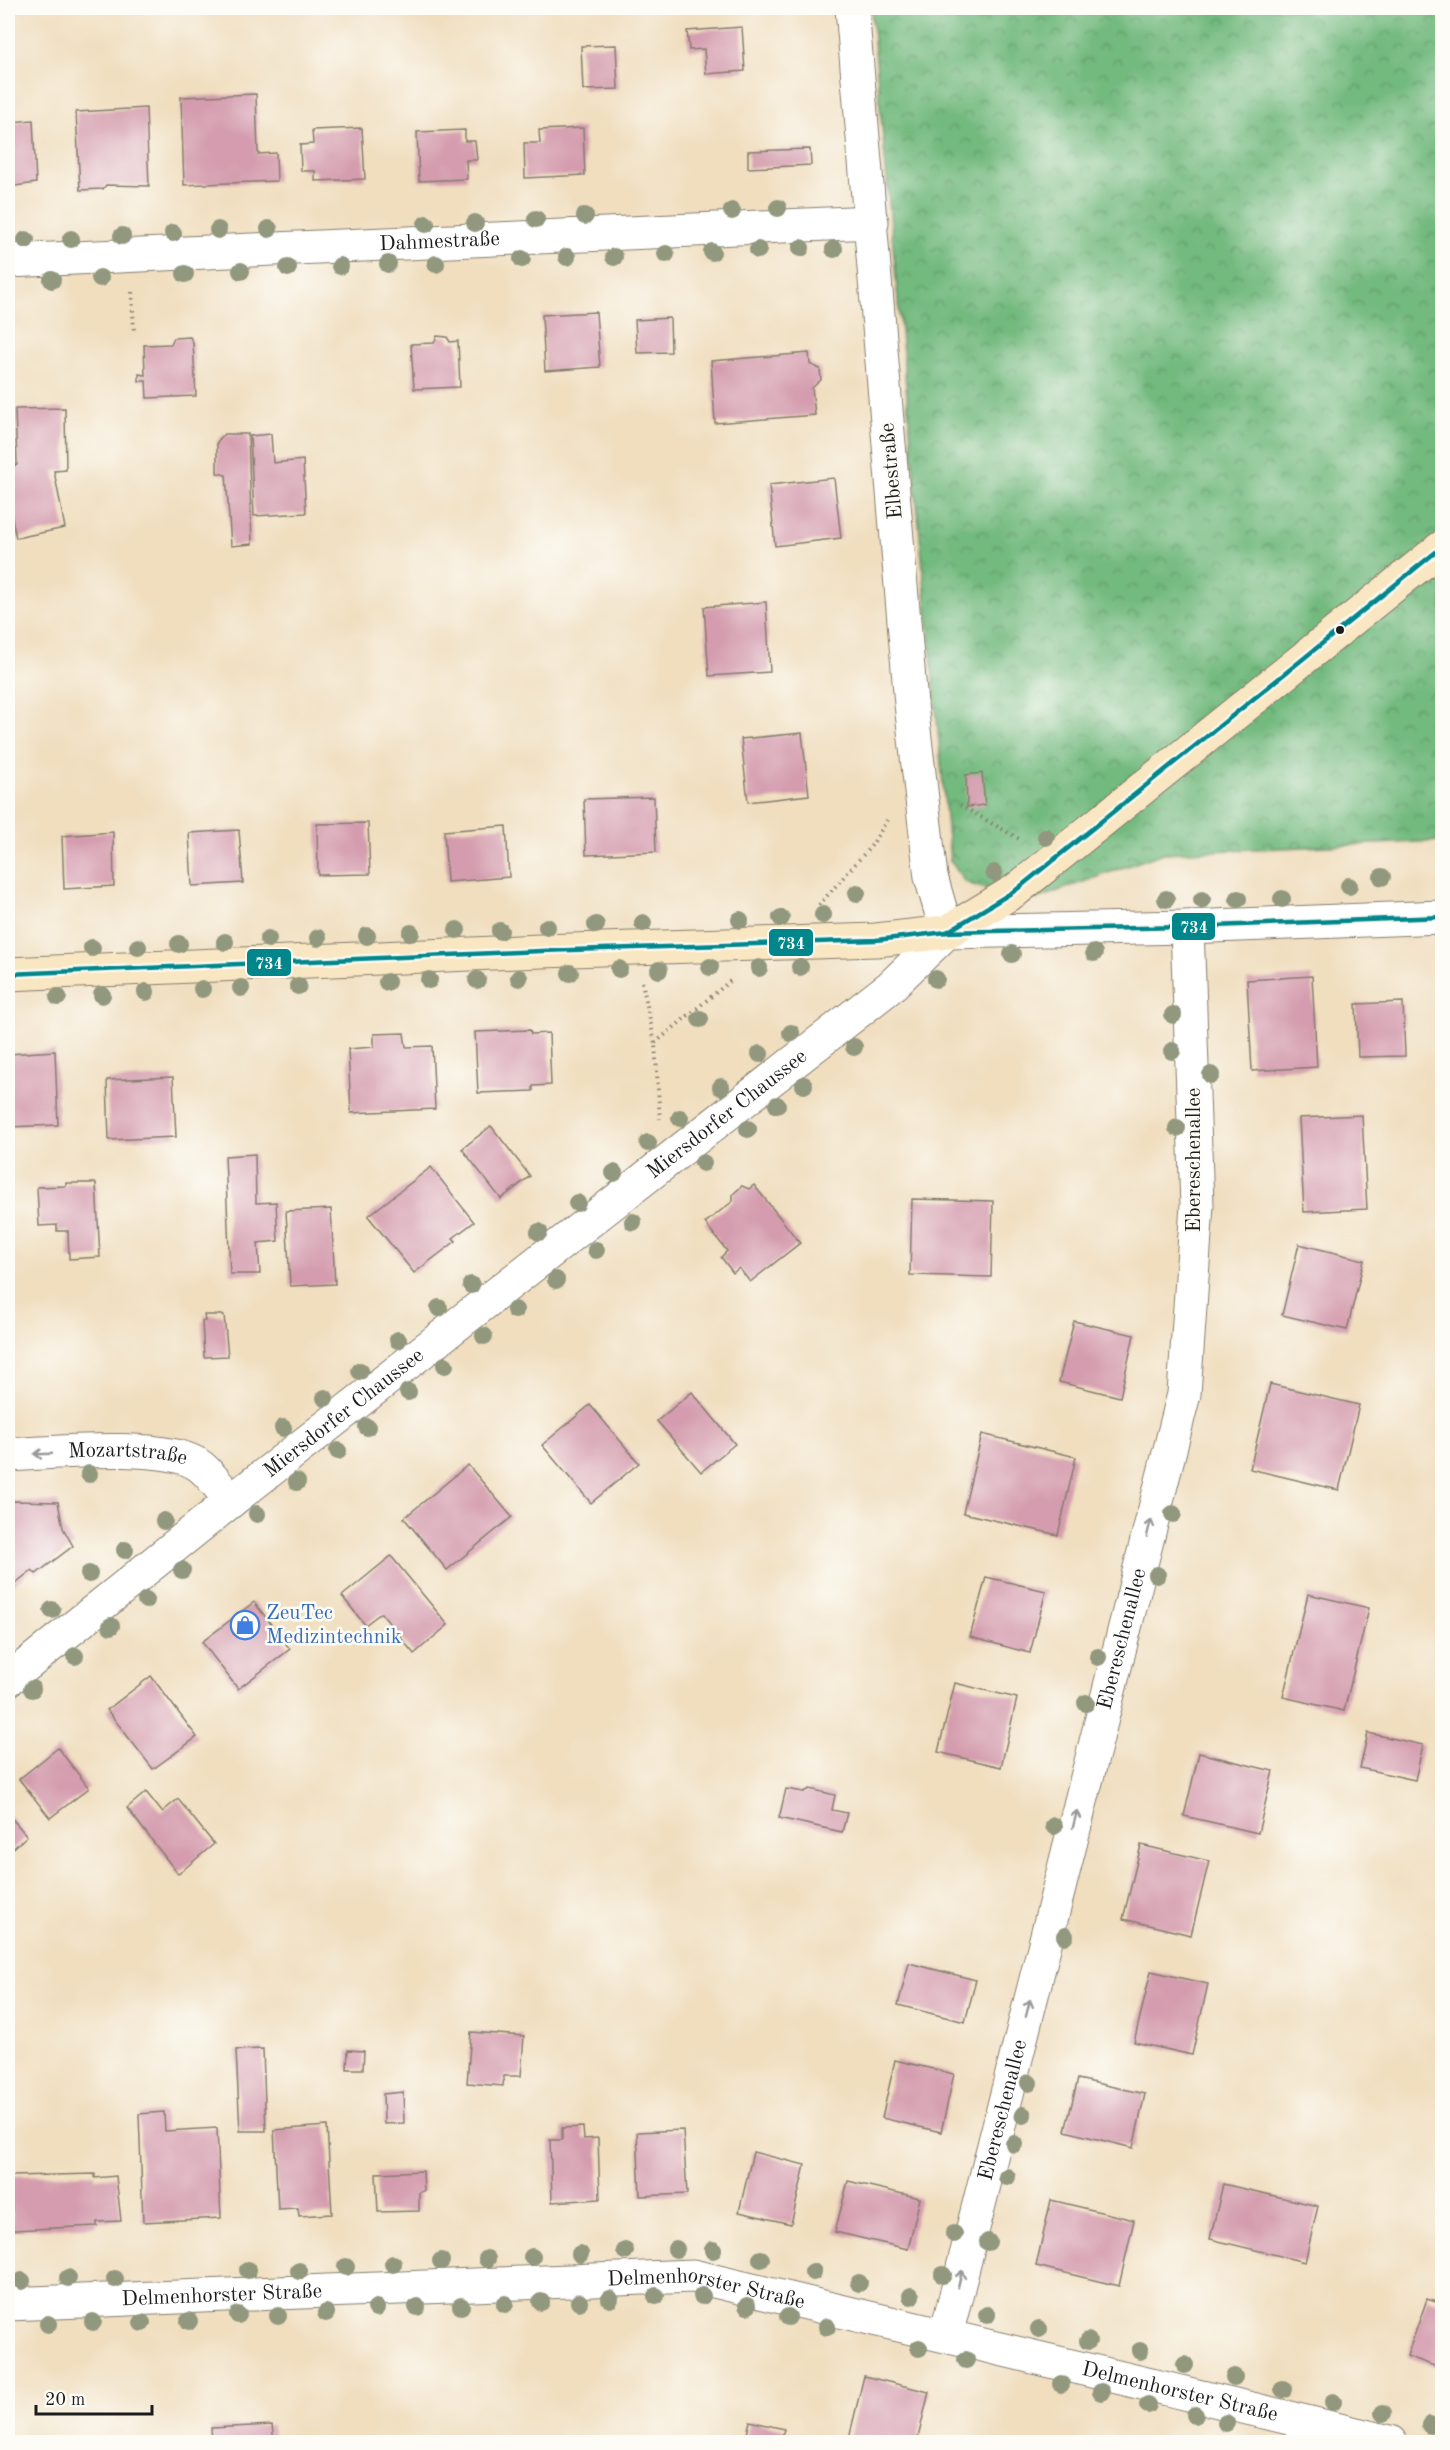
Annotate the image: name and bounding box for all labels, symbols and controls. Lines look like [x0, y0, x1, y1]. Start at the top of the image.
street label: Dahmestraße [379, 228, 500, 255]
street label: Elbestraße [877, 422, 907, 520]
unlabelled marker [1334, 624, 1346, 636]
line badge: 734 [1171, 912, 1216, 941]
text: 734 [1180, 921, 1208, 937]
line badge: 734 [768, 928, 814, 957]
text: 734 [777, 937, 805, 953]
line badge: 734 [246, 948, 292, 977]
text: 734 [255, 957, 283, 973]
street label: Miersdorfer Chaussee [643, 1045, 811, 1183]
street label: Ebereschenallee [1184, 1088, 1205, 1232]
street label: Miersdorfer Chaussee [260, 1344, 428, 1482]
street label: Mozartstraße [68, 1440, 190, 1469]
one-way arrow [34, 1448, 54, 1459]
one-way arrow [1144, 1519, 1156, 1538]
street label: Ebereschenallee [1094, 1566, 1150, 1712]
place label: ZeuTec Medizintechnik [266, 1603, 402, 1648]
shop icon: ZeuTec Medizintechnik [229, 1609, 261, 1641]
one-way arrow [1070, 1810, 1082, 1829]
one-way arrow [1023, 1999, 1034, 2018]
street label: Ebereschenallee [975, 2037, 1031, 2183]
street label: Delmenhorster Straße [607, 2265, 807, 2313]
one-way arrow [954, 2269, 966, 2288]
street label: Delmenhorster Straße [121, 2281, 323, 2310]
street label: Delmenhorster Straße [1080, 2358, 1280, 2425]
scale bar [36, 2378, 152, 2416]
text: 20 m [45, 2391, 85, 2409]

